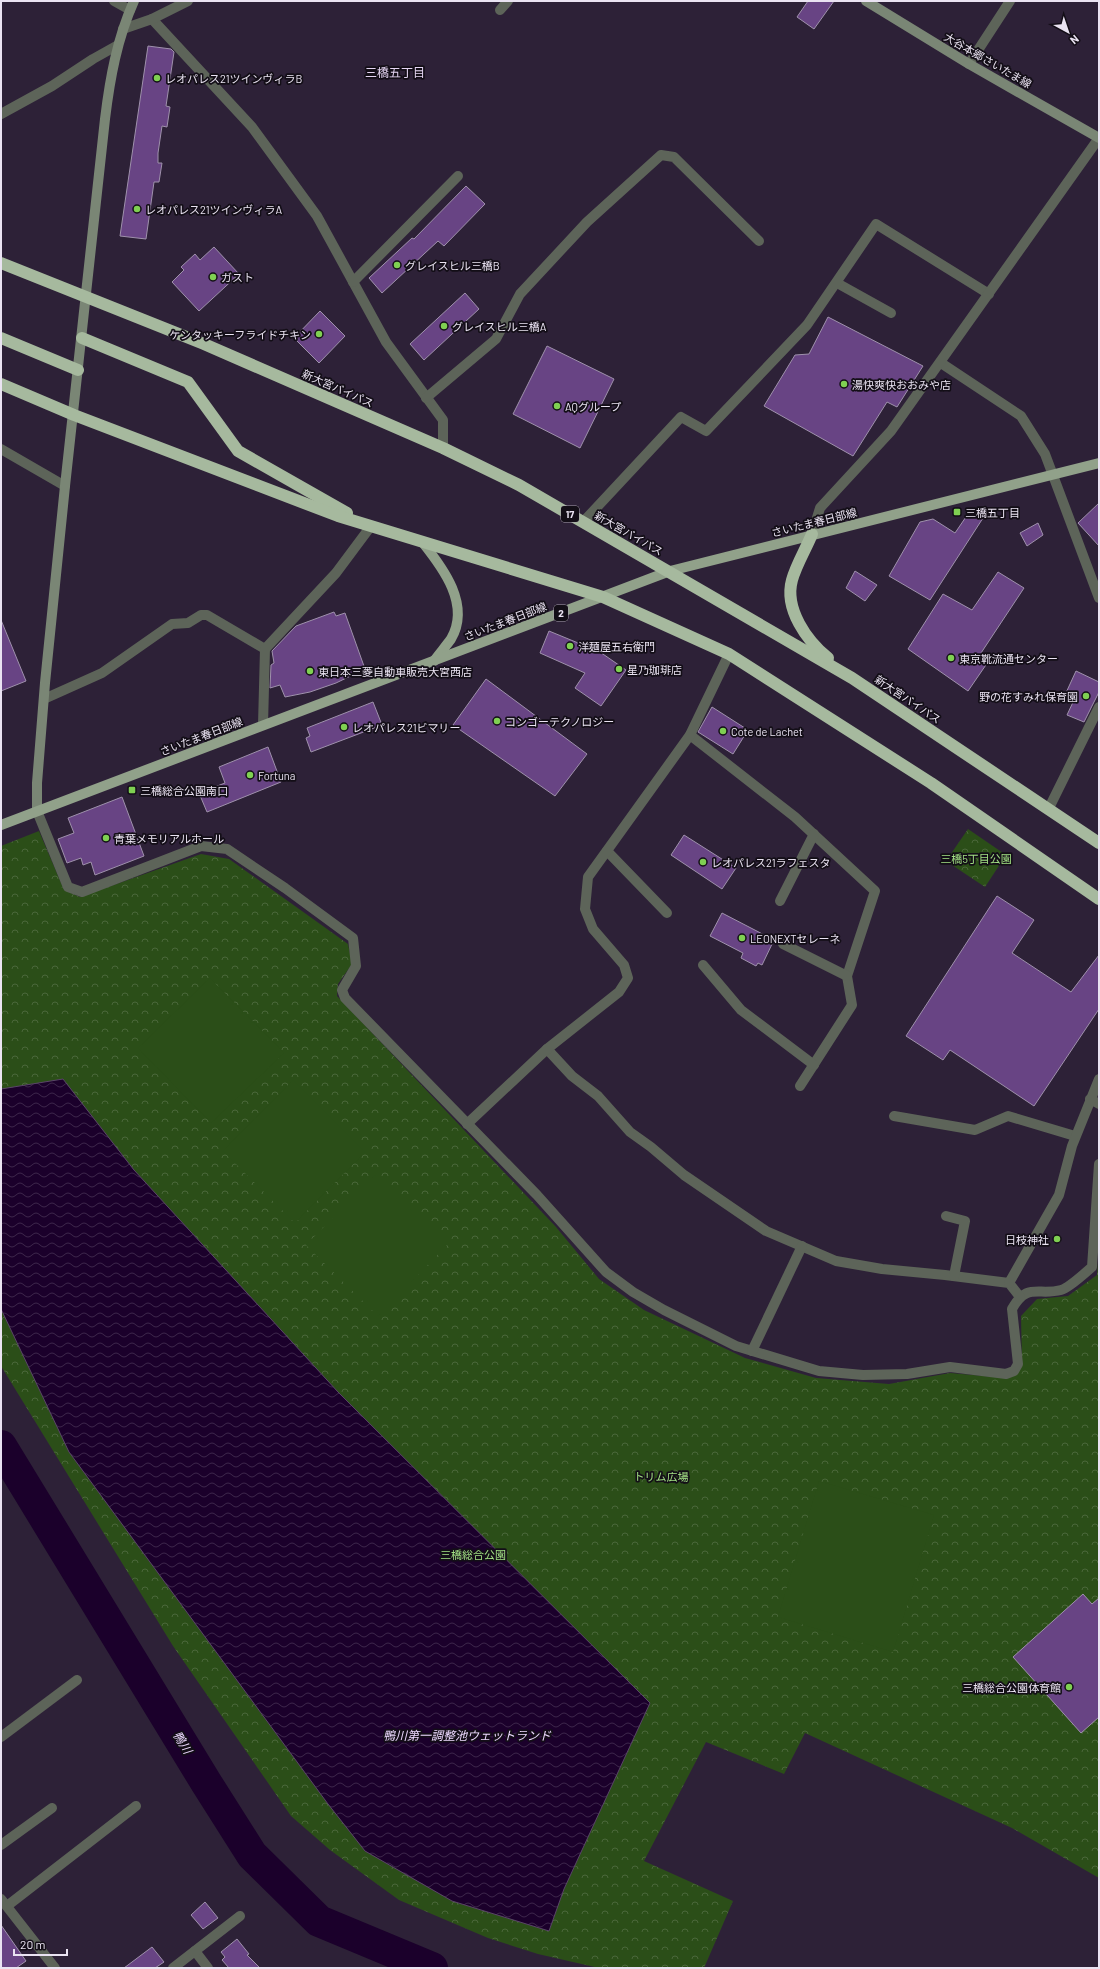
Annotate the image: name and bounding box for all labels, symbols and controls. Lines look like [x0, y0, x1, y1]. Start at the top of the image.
north arrow [1048, 12, 1088, 52]
street label: 大谷本郷さいたま線 [942, 30, 1034, 90]
text: N [1068, 33, 1082, 47]
district label: 三橋五丁目 [365, 65, 425, 79]
place label: レオパレス21ツインヴィラB [165, 72, 303, 85]
marker: レオパレス21ツインヴィラB [152, 73, 162, 83]
place label: レオパレス21ツインヴィラA [145, 203, 283, 216]
marker: レオパレス21ツインヴィラA [132, 204, 142, 214]
place label: グレイスヒル三橋B [405, 259, 500, 272]
marker: グレイスヒル三橋B [392, 260, 402, 270]
place label: ガスト [221, 271, 254, 284]
marker: ガスト [208, 272, 218, 282]
place label: グレイスヒル三橋A [452, 320, 547, 333]
marker: グレイスヒル三橋A [439, 321, 449, 331]
place label: ケンタッキーフライドチキン [169, 328, 311, 341]
marker: ケンタッキーフライドチキン [314, 329, 324, 339]
street label: 新大宮バイパス [300, 366, 376, 410]
place label: 湯快爽快おおみや店 [852, 378, 951, 391]
marker: 湯快爽快おおみや店 [839, 379, 849, 389]
place label: AQグループ [565, 400, 621, 413]
marker: AQグループ [552, 401, 562, 411]
street label: さいたま春日部線 [770, 505, 858, 539]
road number: 17 [561, 506, 579, 522]
place label: 三橋五丁目 [965, 506, 1020, 519]
marker: 三橋五丁目 [952, 507, 962, 517]
street label: 新大宮バイパス [593, 508, 665, 558]
street label: さいたま春日部線 [462, 599, 548, 643]
road number: 2 [554, 605, 568, 621]
place label: 洋麺屋五右衛門 [578, 640, 655, 653]
marker: 洋麺屋五右衛門 [565, 641, 575, 651]
place label: 東京靴流通センター [959, 652, 1058, 665]
marker: 東京靴流通センター [946, 653, 956, 663]
place label: 星乃珈琲店 [627, 663, 682, 676]
marker: 星乃珈琲店 [614, 664, 624, 674]
place label: 東日本三菱自動車販売大宮西店 [318, 665, 472, 678]
marker: 東日本三菱自動車販売大宮西店 [305, 666, 315, 676]
street label: 新大宮バイパス [873, 672, 943, 726]
place label: 野の花すみれ保育園 [979, 690, 1078, 703]
marker: 野の花すみれ保育園 [1081, 691, 1091, 701]
street label: さいたま春日部線 [158, 714, 244, 758]
place label: コンゴーテクノロジー [505, 715, 614, 728]
marker: コンゴーテクノロジー [492, 716, 502, 726]
place label: レオパレス21ビマリー [352, 721, 461, 734]
marker: レオパレス21ビマリー [339, 722, 349, 732]
place label: Cote de Lachet [731, 725, 803, 738]
marker: Cote de Lachet [718, 726, 728, 736]
place label: Fortuna [258, 769, 295, 782]
marker: Fortuna [245, 770, 255, 780]
place label: 三橋総合公園南口 [140, 784, 228, 797]
marker: 三橋総合公園南口 [127, 785, 137, 795]
place label: 青葉メモリアルホール [114, 832, 224, 845]
marker: 青葉メモリアルホール [101, 833, 111, 843]
park label: 三橋5丁目公園 [940, 852, 1012, 865]
place label: レオパレス21ラフェスタ [711, 856, 831, 869]
marker: レオパレス21ラフェスタ [698, 857, 708, 867]
place label: LEONEXTセレーネ [750, 932, 840, 945]
marker: LEONEXTセレーネ [737, 933, 747, 943]
place label: 日枝神社 [1005, 1233, 1049, 1246]
marker: 日枝神社 [1052, 1234, 1062, 1244]
park label: トリム広場 [634, 1470, 689, 1483]
park label: 三橋総合公園 [440, 1548, 506, 1561]
place label: 三橋総合公園体育館 [962, 1681, 1061, 1694]
marker: 三橋総合公園体育館 [1064, 1682, 1074, 1692]
water label: 鴨川 [171, 1728, 196, 1758]
water label: 鴨川第一調整池ウェットランド [383, 1728, 552, 1742]
scale bar [14, 1931, 67, 1957]
text: 20 m [20, 1937, 46, 1951]

